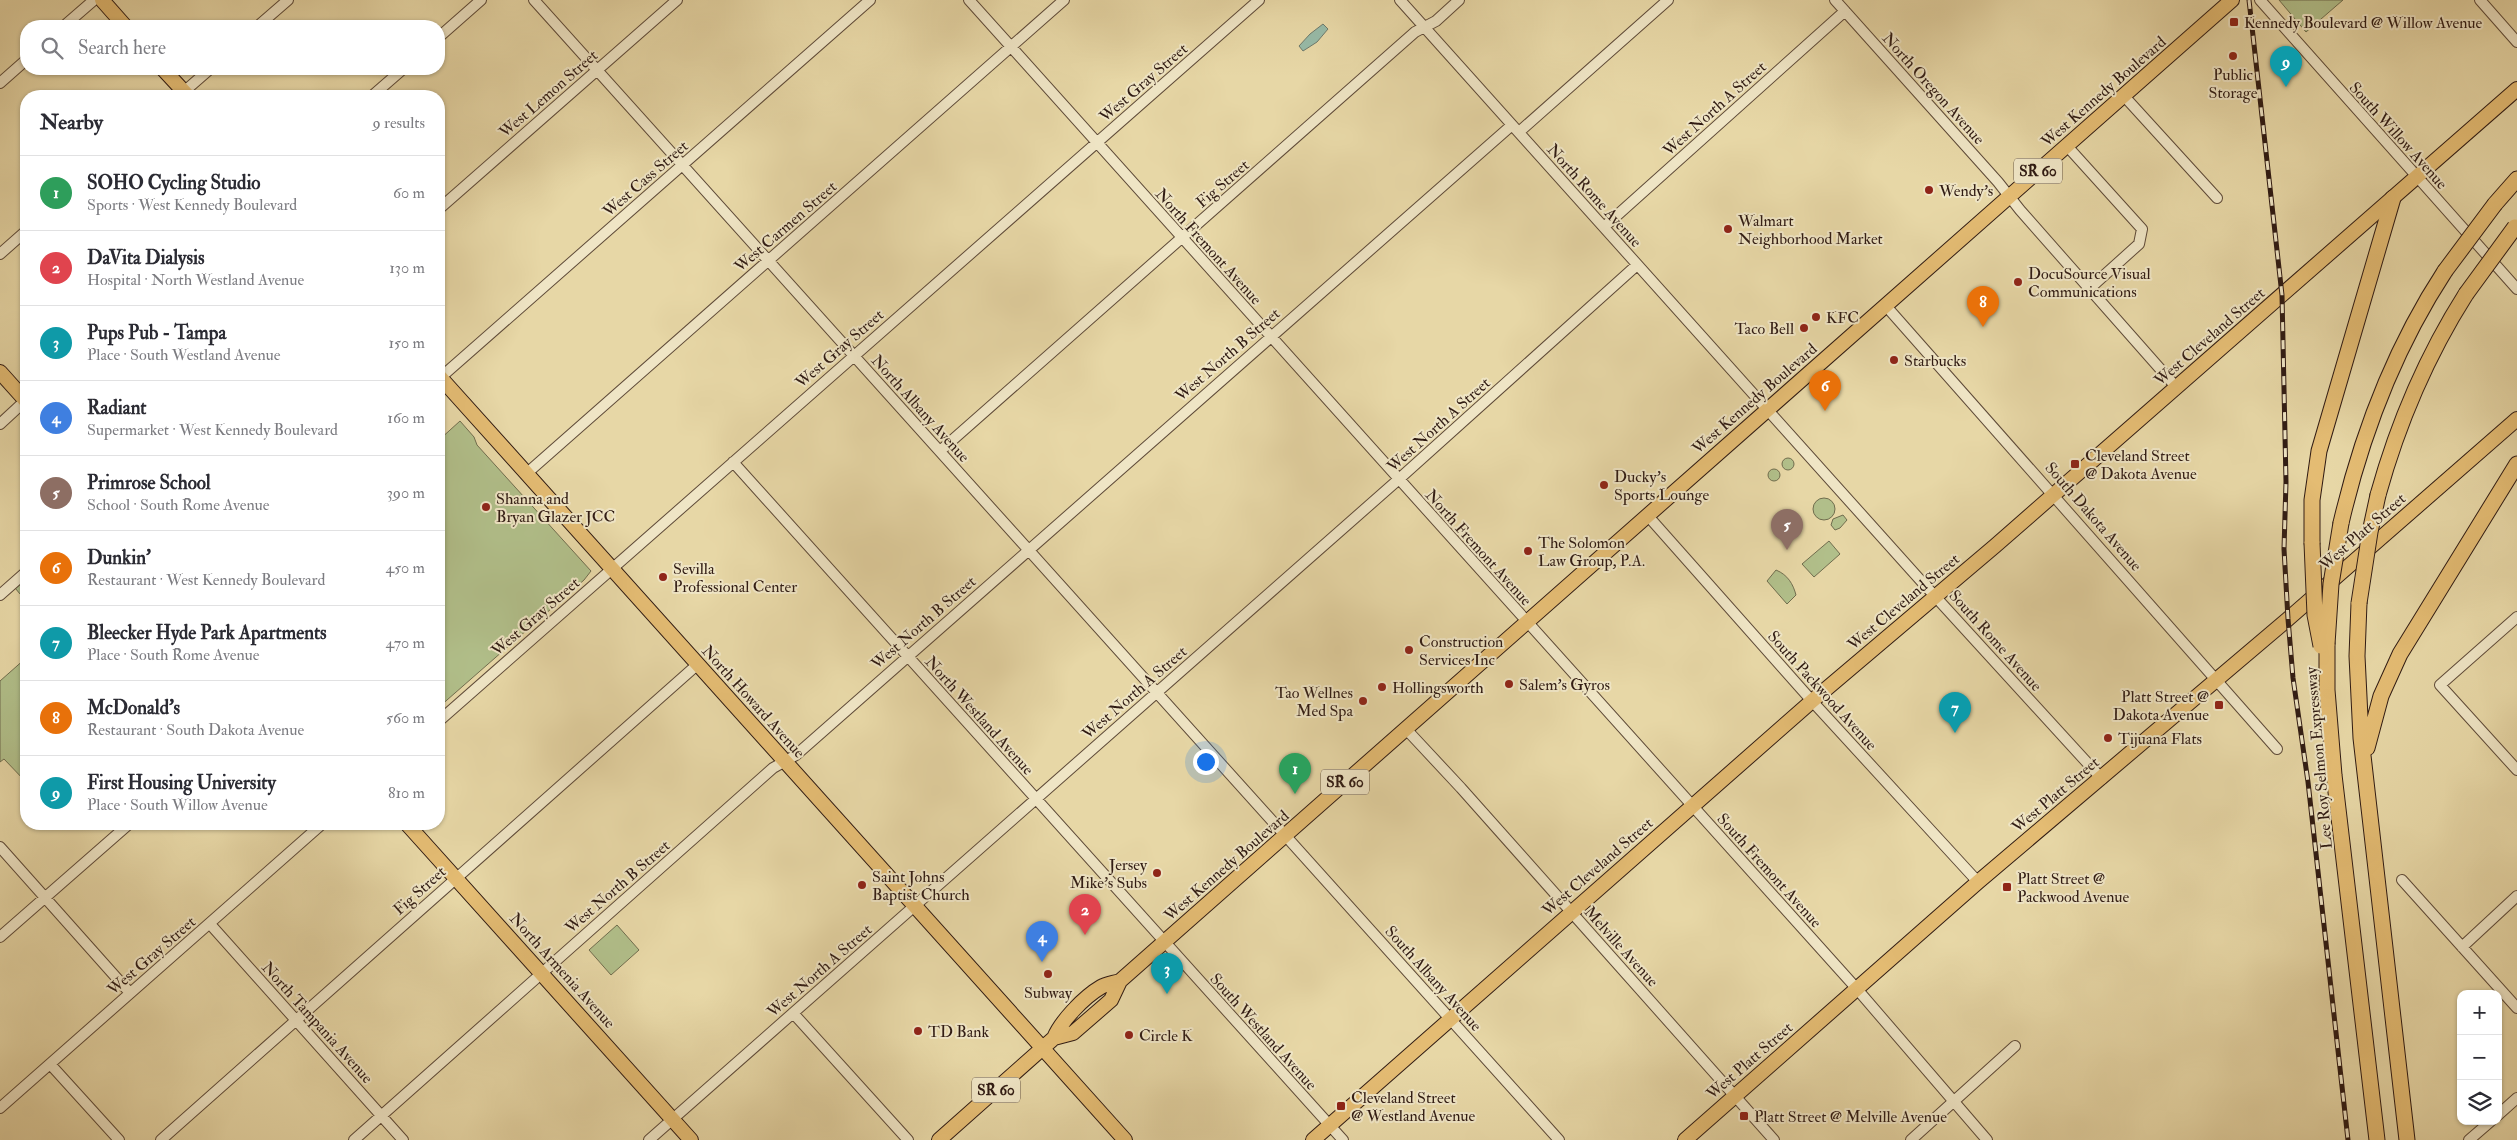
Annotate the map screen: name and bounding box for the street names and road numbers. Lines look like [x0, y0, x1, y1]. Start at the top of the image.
street label: North Oregon Avenue [1878, 29, 1989, 149]
street label: West Kennedy Boulevard [2036, 32, 2170, 152]
street label: West Gray Street [1095, 39, 1192, 127]
street label: West Lemon Street [495, 46, 602, 143]
street label: West North A Street [1658, 57, 1770, 161]
street label: South Willow Avenue [2345, 78, 2452, 194]
street label: West Cass Street [598, 136, 692, 222]
street label: North Rome Avenue [1543, 140, 1646, 252]
street label: Fig Street [1192, 155, 1253, 212]
road number: SR 60 [2014, 158, 2062, 184]
street label: West Carmen Street [730, 177, 841, 277]
street label: North Fremont Avenue [1151, 184, 1266, 309]
street label: West Cleveland Street [2149, 283, 2269, 391]
street label: West North B Street [1170, 304, 1284, 406]
street label: West Gray Street [791, 305, 888, 393]
street label: West Kennedy Boulevard [1687, 339, 1821, 459]
street label: North Albany Avenue [867, 351, 974, 467]
street label: West North A Street [1382, 373, 1494, 477]
street label: South Dakota Avenue [2040, 458, 2146, 575]
street label: North Fremont Avenue [1421, 485, 1536, 610]
street label: West Platt Street [2315, 489, 2410, 575]
street label: West Cleveland Street [1843, 549, 1964, 655]
street label: West North B Street [866, 572, 980, 674]
street label: West Gray Street [487, 573, 584, 661]
street label: South Rome Avenue [1944, 586, 2046, 696]
street label: South Packwood Avenue [1763, 627, 1881, 755]
street label: North Howard Avenue [697, 641, 809, 762]
street label: West North A Street [1077, 642, 1191, 744]
street label: North Westland Avenue [921, 652, 1038, 780]
street label: Lee Roy Selmon Expressway [2301, 665, 2338, 850]
street label: West Platt Street [2007, 752, 2103, 838]
road number: SR 60 [1321, 770, 1369, 794]
street label: West Kennedy Boulevard [1159, 806, 1293, 926]
street label: South Fremont Avenue [1713, 809, 1826, 932]
street label: West Cleveland Street [1537, 813, 1657, 921]
street label: West North B Street [560, 836, 674, 938]
street label: Fig Street [389, 862, 450, 920]
street label: Melville Avenue [1580, 902, 1663, 991]
street label: North Armenia Avenue [505, 909, 620, 1033]
street label: West Gray Street [103, 912, 200, 1000]
street label: West North A Street [762, 920, 876, 1022]
street label: South Albany Avenue [1381, 922, 1486, 1036]
street label: North Tampania Avenue [257, 958, 377, 1089]
street label: South Westland Avenue [1205, 969, 1321, 1094]
street label: West Platt Street [1702, 1018, 1797, 1104]
road number: SR 60 [972, 1078, 1020, 1102]

